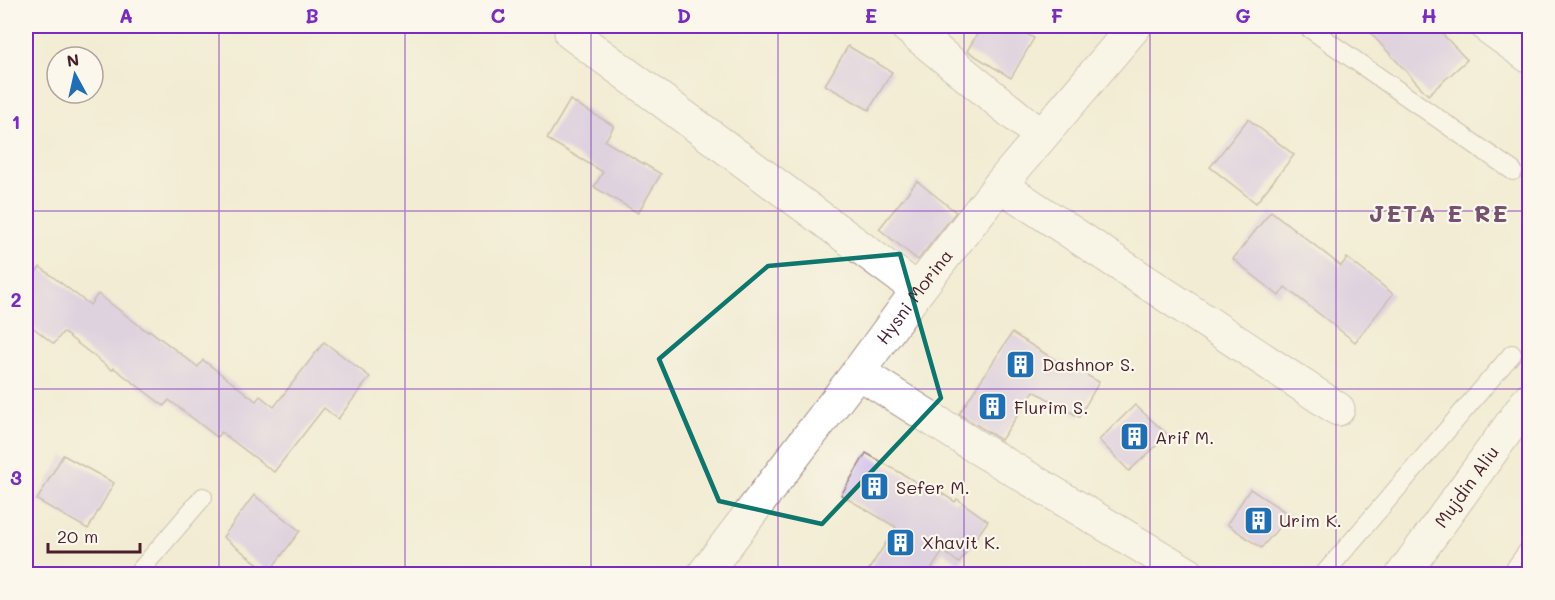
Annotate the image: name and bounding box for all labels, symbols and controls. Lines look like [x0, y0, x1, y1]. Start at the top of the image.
text: A [119, 2, 133, 28]
text: B [305, 2, 319, 28]
text: C [491, 2, 506, 28]
text: D [677, 2, 691, 28]
text: E [865, 2, 877, 28]
text: F [1051, 2, 1064, 28]
text: G [1235, 2, 1251, 28]
text: H [1421, 2, 1437, 28]
north arrow [45, 45, 105, 105]
text: N [65, 48, 80, 71]
text: 1 [12, 108, 20, 134]
district label: JETA E RE [1369, 197, 1509, 228]
street label: Hysni Morina [870, 244, 958, 349]
text: 2 [10, 286, 22, 312]
building icon: Dashnor S. [1005, 348, 1037, 380]
place label: Dashnor S. [1042, 352, 1135, 376]
building icon: Flurim S. [977, 391, 1009, 423]
place label: Flurim S. [1014, 395, 1089, 419]
building icon: Arif M. [1118, 421, 1150, 453]
place label: Arif M. [1155, 425, 1214, 449]
street label: Mujdin Aliu [1429, 441, 1504, 532]
text: 3 [10, 464, 22, 490]
building icon: Sefer M. [859, 471, 891, 503]
place label: Sefer M. [896, 475, 970, 499]
building icon: Urim K. [1242, 504, 1274, 536]
place label: Urim K. [1279, 508, 1342, 532]
scale bar [48, 516, 140, 554]
text: 20 m [57, 524, 98, 548]
building icon: Xhavit K. [885, 526, 917, 558]
place label: Xhavit K. [922, 530, 1000, 554]

